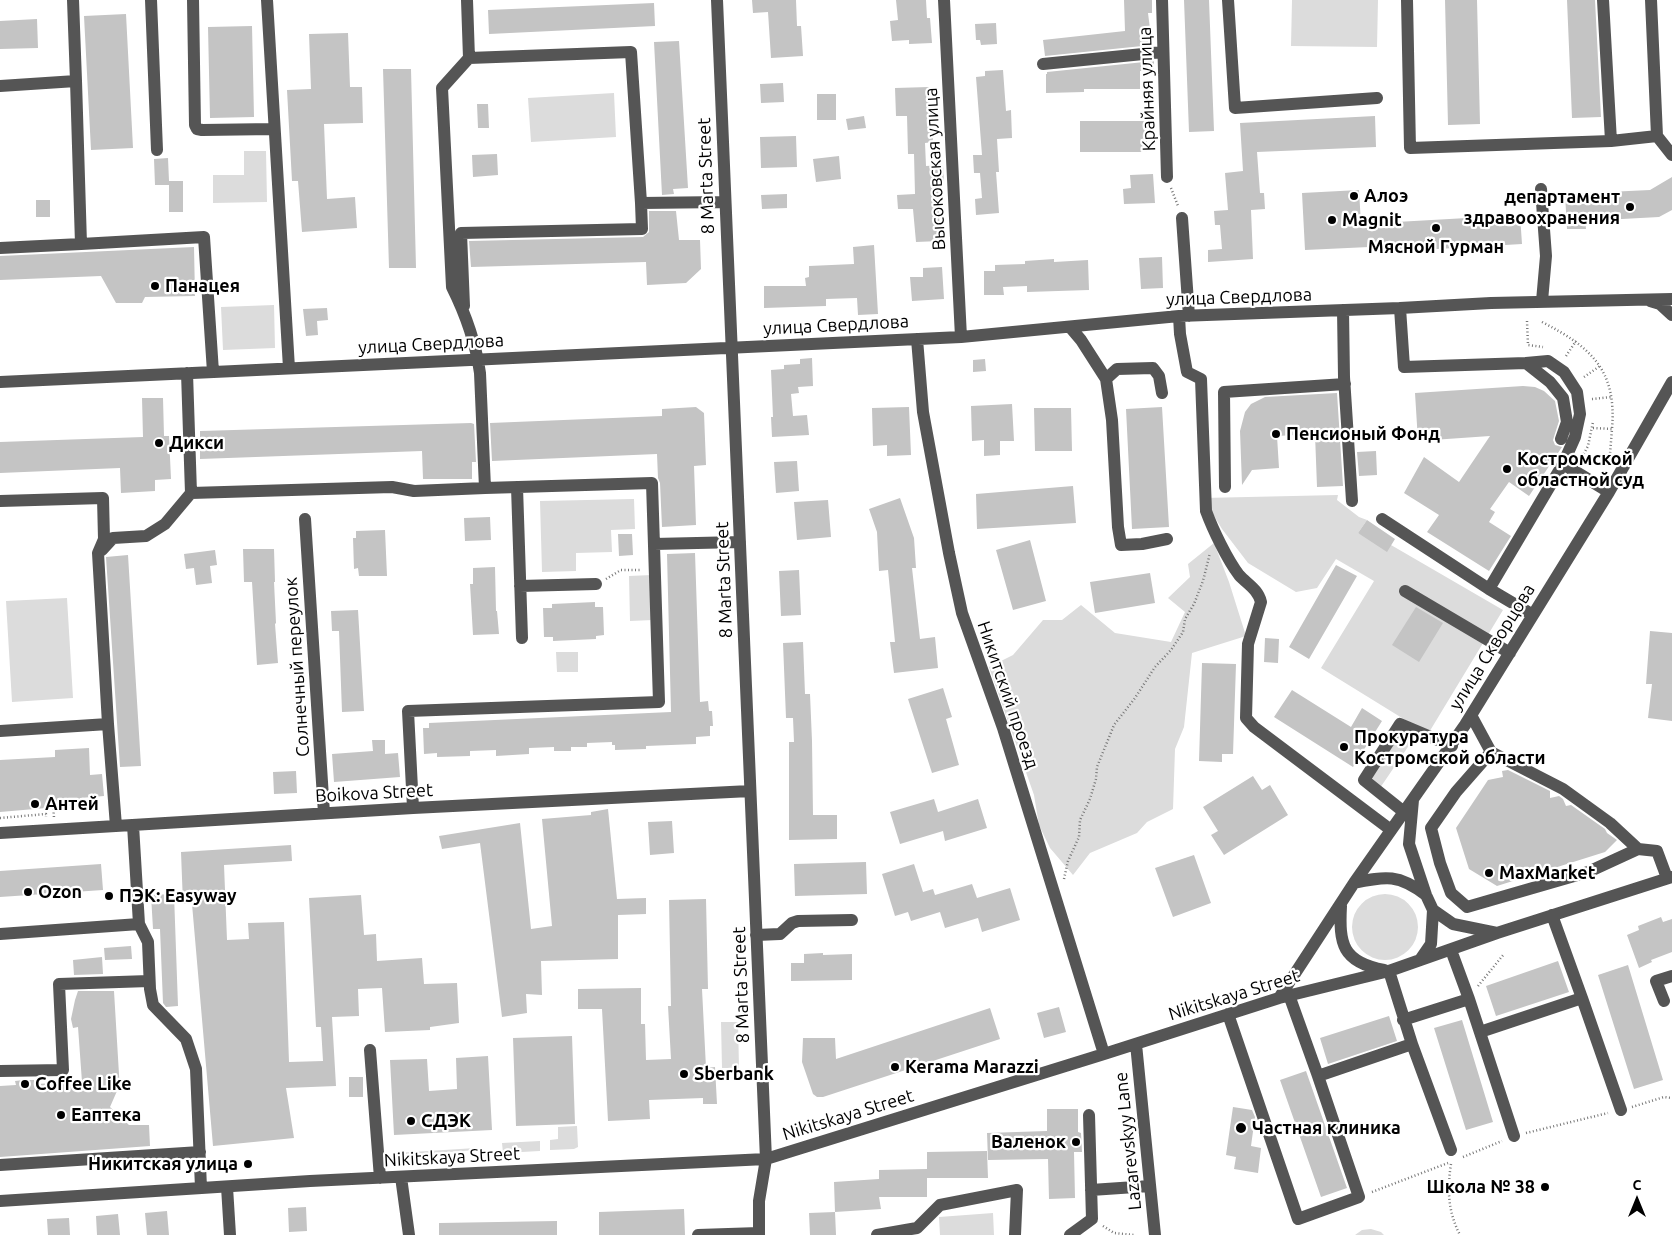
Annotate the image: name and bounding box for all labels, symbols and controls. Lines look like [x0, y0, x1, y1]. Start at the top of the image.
street label: Крайняя улица [1134, 26, 1160, 152]
street label: Высоковская улица [920, 87, 950, 251]
street label: 8 Marta Street [693, 117, 719, 235]
place label: Алоэ [1364, 185, 1408, 207]
place label: департамент здравоохранения [1464, 186, 1620, 228]
marker: Алоэ [1348, 190, 1360, 202]
marker: департамент здравоохранения [1624, 201, 1636, 213]
place label: Magnit [1342, 209, 1402, 231]
marker: Magnit [1326, 214, 1338, 226]
marker: Мясной Гурман [1430, 222, 1442, 234]
place label: Мясной Гурман [1368, 236, 1504, 258]
place label: Панацея [165, 275, 240, 297]
marker: Панацея [149, 280, 161, 292]
street label: улица Свердлова [1166, 284, 1312, 310]
street label: улица Свердлова [763, 310, 909, 340]
street label: улица Свердлова [358, 329, 504, 359]
place label: Пенсионый Фонд [1286, 423, 1440, 445]
marker: Пенсионый Фонд [1270, 428, 1282, 440]
place label: Дикси [169, 432, 224, 454]
marker: Дикси [153, 437, 165, 449]
place label: Костромской областной суд [1517, 448, 1644, 490]
marker: Костромской областной суд [1501, 463, 1513, 475]
street label: 8 Marta Street [711, 521, 737, 639]
street label: Солнечный переулок [280, 576, 314, 758]
street label: улица Скворцова [1444, 580, 1540, 714]
street label: Никитский проезд [973, 618, 1043, 772]
place label: Прокуратура Костромской области [1354, 726, 1545, 769]
marker: Прокуратура Костромской области [1338, 741, 1350, 753]
street label: Boikova Street [315, 779, 433, 807]
place label: Антей [45, 793, 99, 815]
marker: Антей [29, 798, 41, 810]
place label: MaxMarket [1499, 862, 1595, 884]
marker: MaxMarket [1483, 867, 1495, 879]
place label: Ozon [38, 881, 82, 903]
place label: ПЭК: Easyway [119, 885, 237, 907]
marker: Ozon [22, 886, 34, 898]
marker: ПЭК: Easyway [103, 890, 115, 902]
street label: 8 Marta Street [728, 926, 754, 1044]
street label: Nikitskaya Street [1166, 965, 1302, 1025]
place label: Kerama Marazzi [905, 1056, 1039, 1078]
marker: Kerama Marazzi [889, 1061, 901, 1073]
place label: Sberbank [694, 1063, 774, 1085]
marker: Sberbank [678, 1068, 690, 1080]
street label: Lazarevskyy Lane [1110, 1071, 1146, 1211]
place label: Coffee Like [35, 1073, 132, 1095]
marker: Coffee Like [19, 1078, 31, 1090]
street label: Nikitskaya Street [780, 1085, 916, 1145]
place label: Еаптека [71, 1104, 141, 1126]
marker: Еаптека [55, 1109, 67, 1121]
place label: СДЭК [421, 1110, 471, 1132]
marker: СДЭК [405, 1115, 417, 1127]
place label: Частная клиника [1252, 1117, 1401, 1139]
marker: Частная клиника [1234, 1121, 1248, 1135]
place label: Валенок [991, 1131, 1066, 1153]
marker: Валенок [1070, 1136, 1082, 1148]
street label: Nikitskaya Street [383, 1143, 521, 1171]
place label: Никитская улица [88, 1153, 238, 1175]
marker: Никитская улица [242, 1158, 254, 1170]
north arrow [1612, 1175, 1662, 1225]
place label: Школа № 38 [1427, 1176, 1535, 1198]
text: С [1633, 1177, 1641, 1193]
marker: Школа № 38 [1539, 1181, 1551, 1193]

